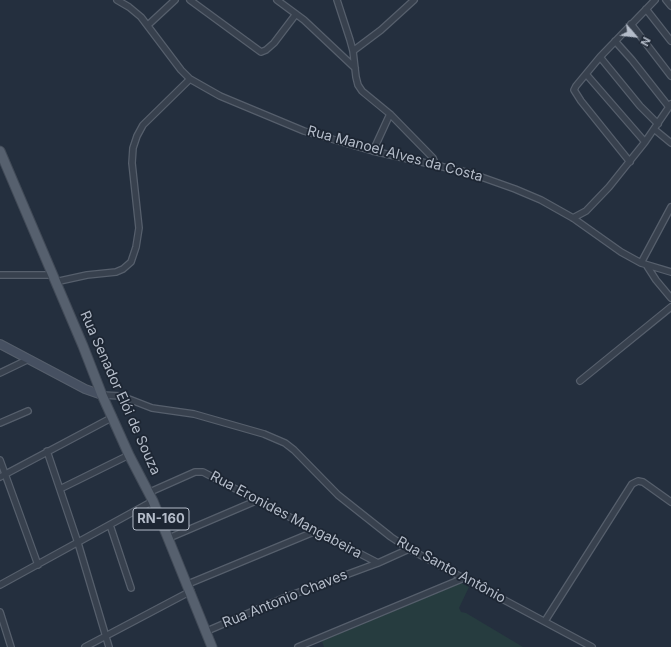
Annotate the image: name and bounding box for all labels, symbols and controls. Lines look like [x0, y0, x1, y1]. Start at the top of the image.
north arrow [615, 16, 655, 56]
text: N [637, 35, 654, 49]
street label: Rua Manoel Alves da Costa [305, 122, 485, 186]
street label: Rua Senador Elói de Souza [76, 308, 164, 478]
street label: Rua Eronides Mangabeira [207, 468, 365, 562]
road number: RN-160 [133, 508, 189, 530]
street label: Rua Santo Antônio [394, 533, 508, 607]
street label: Rua Antonio Chaves [220, 566, 350, 632]

